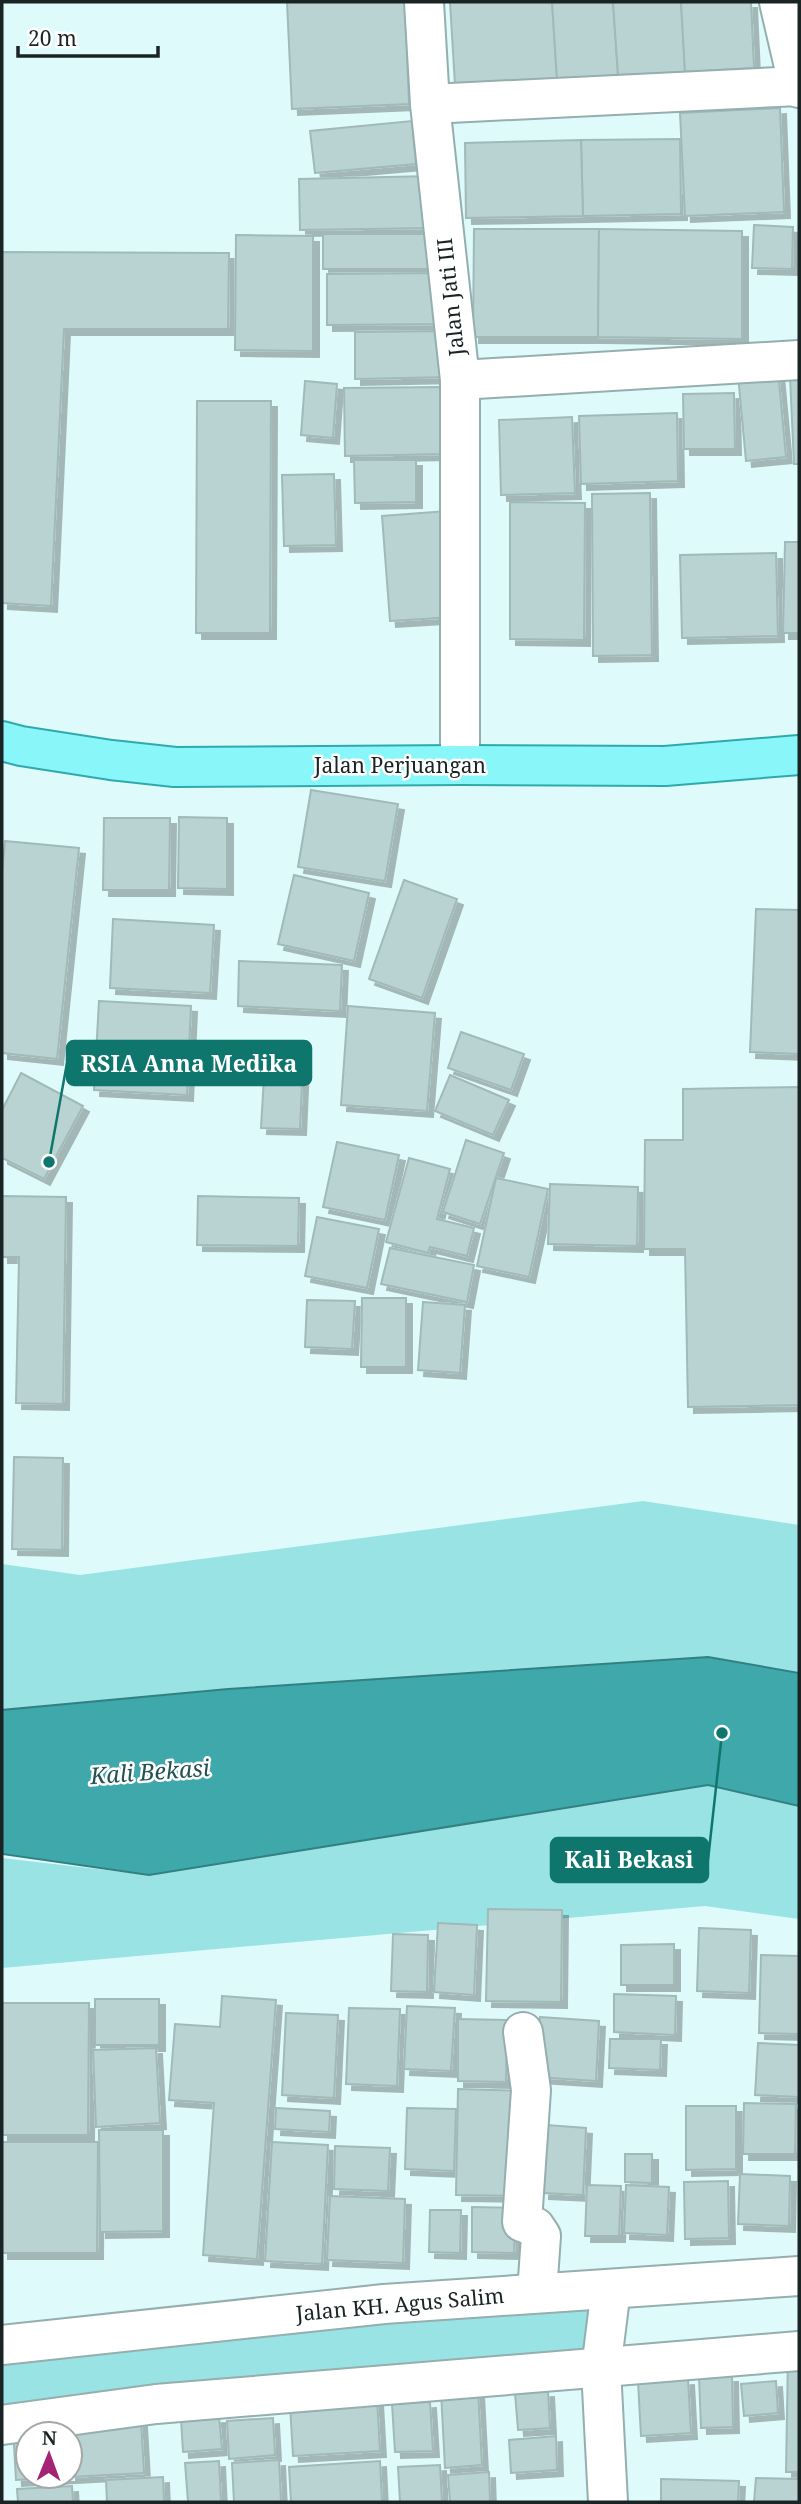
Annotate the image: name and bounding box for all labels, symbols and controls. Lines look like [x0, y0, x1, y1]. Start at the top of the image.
scale bar [18, 14, 158, 58]
text: 20 m [28, 24, 77, 52]
street label: Jalan Jati III [430, 237, 470, 359]
street label: Jalan Perjuangan [313, 751, 486, 779]
callout: RSIA Anna Medika [67, 1041, 311, 1085]
text: RSIA Anna Medika [81, 1047, 297, 1079]
water label: Kali Bekasi [88, 1751, 211, 1791]
callout: Kali Bekasi [551, 1838, 708, 1882]
text: Kali Bekasi [564, 1843, 694, 1875]
street label: Jalan KH. Agus Salim [294, 2281, 505, 2327]
north arrow [14, 2420, 84, 2490]
text: N [42, 2425, 57, 2451]

